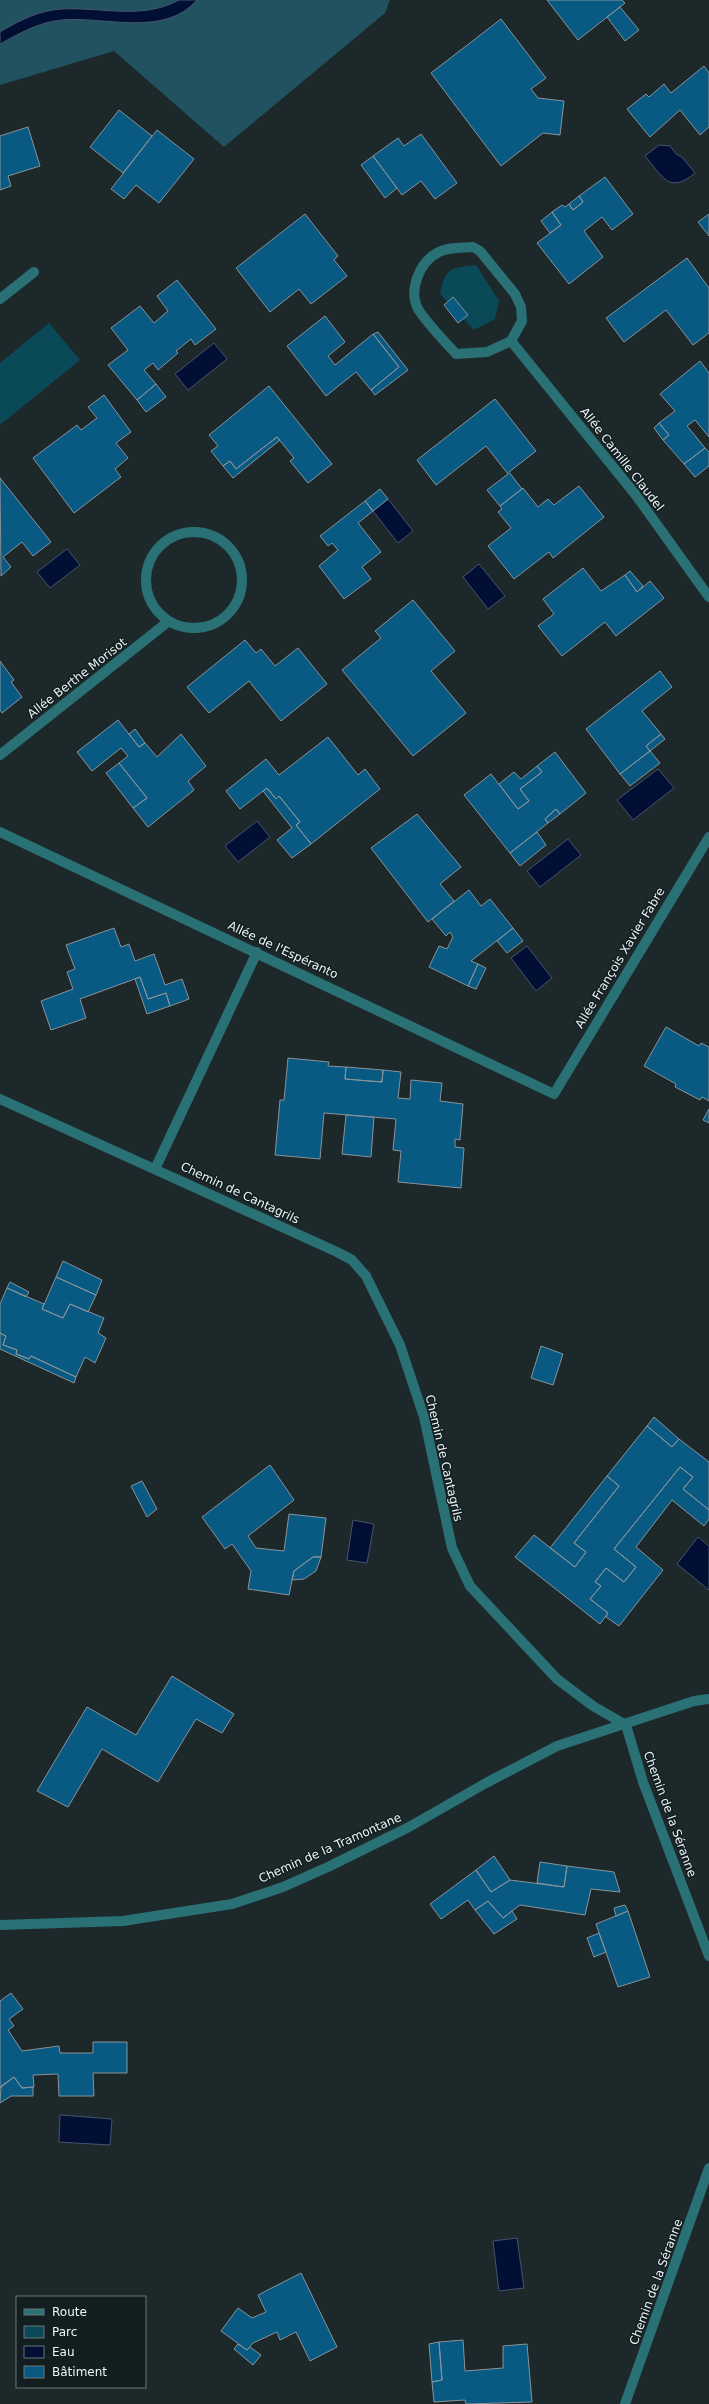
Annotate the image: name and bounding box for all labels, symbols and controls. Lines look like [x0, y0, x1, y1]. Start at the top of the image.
street label: Allée Camille Claudel [577, 405, 667, 513]
street label: Allée Berthe Morisot [25, 635, 130, 721]
street label: Allée François Xavier Fabre [572, 885, 668, 1031]
street label: Allée de l'Espéranto [226, 918, 340, 982]
street label: Chemin de Cantagrils [178, 1159, 302, 1227]
street label: Chemin de Cantagrils [423, 1393, 465, 1523]
street label: Chemin de la Séranne [641, 1749, 699, 1879]
street label: Chemin de la Tramontane [257, 1810, 403, 1886]
street label: Chemin de la Séranne [627, 2217, 685, 2347]
legend [16, 2296, 146, 2388]
text: Route [52, 2305, 87, 2319]
text: Parc [52, 2325, 77, 2339]
text: Eau [52, 2345, 75, 2359]
text: Bâtiment [52, 2365, 107, 2379]

